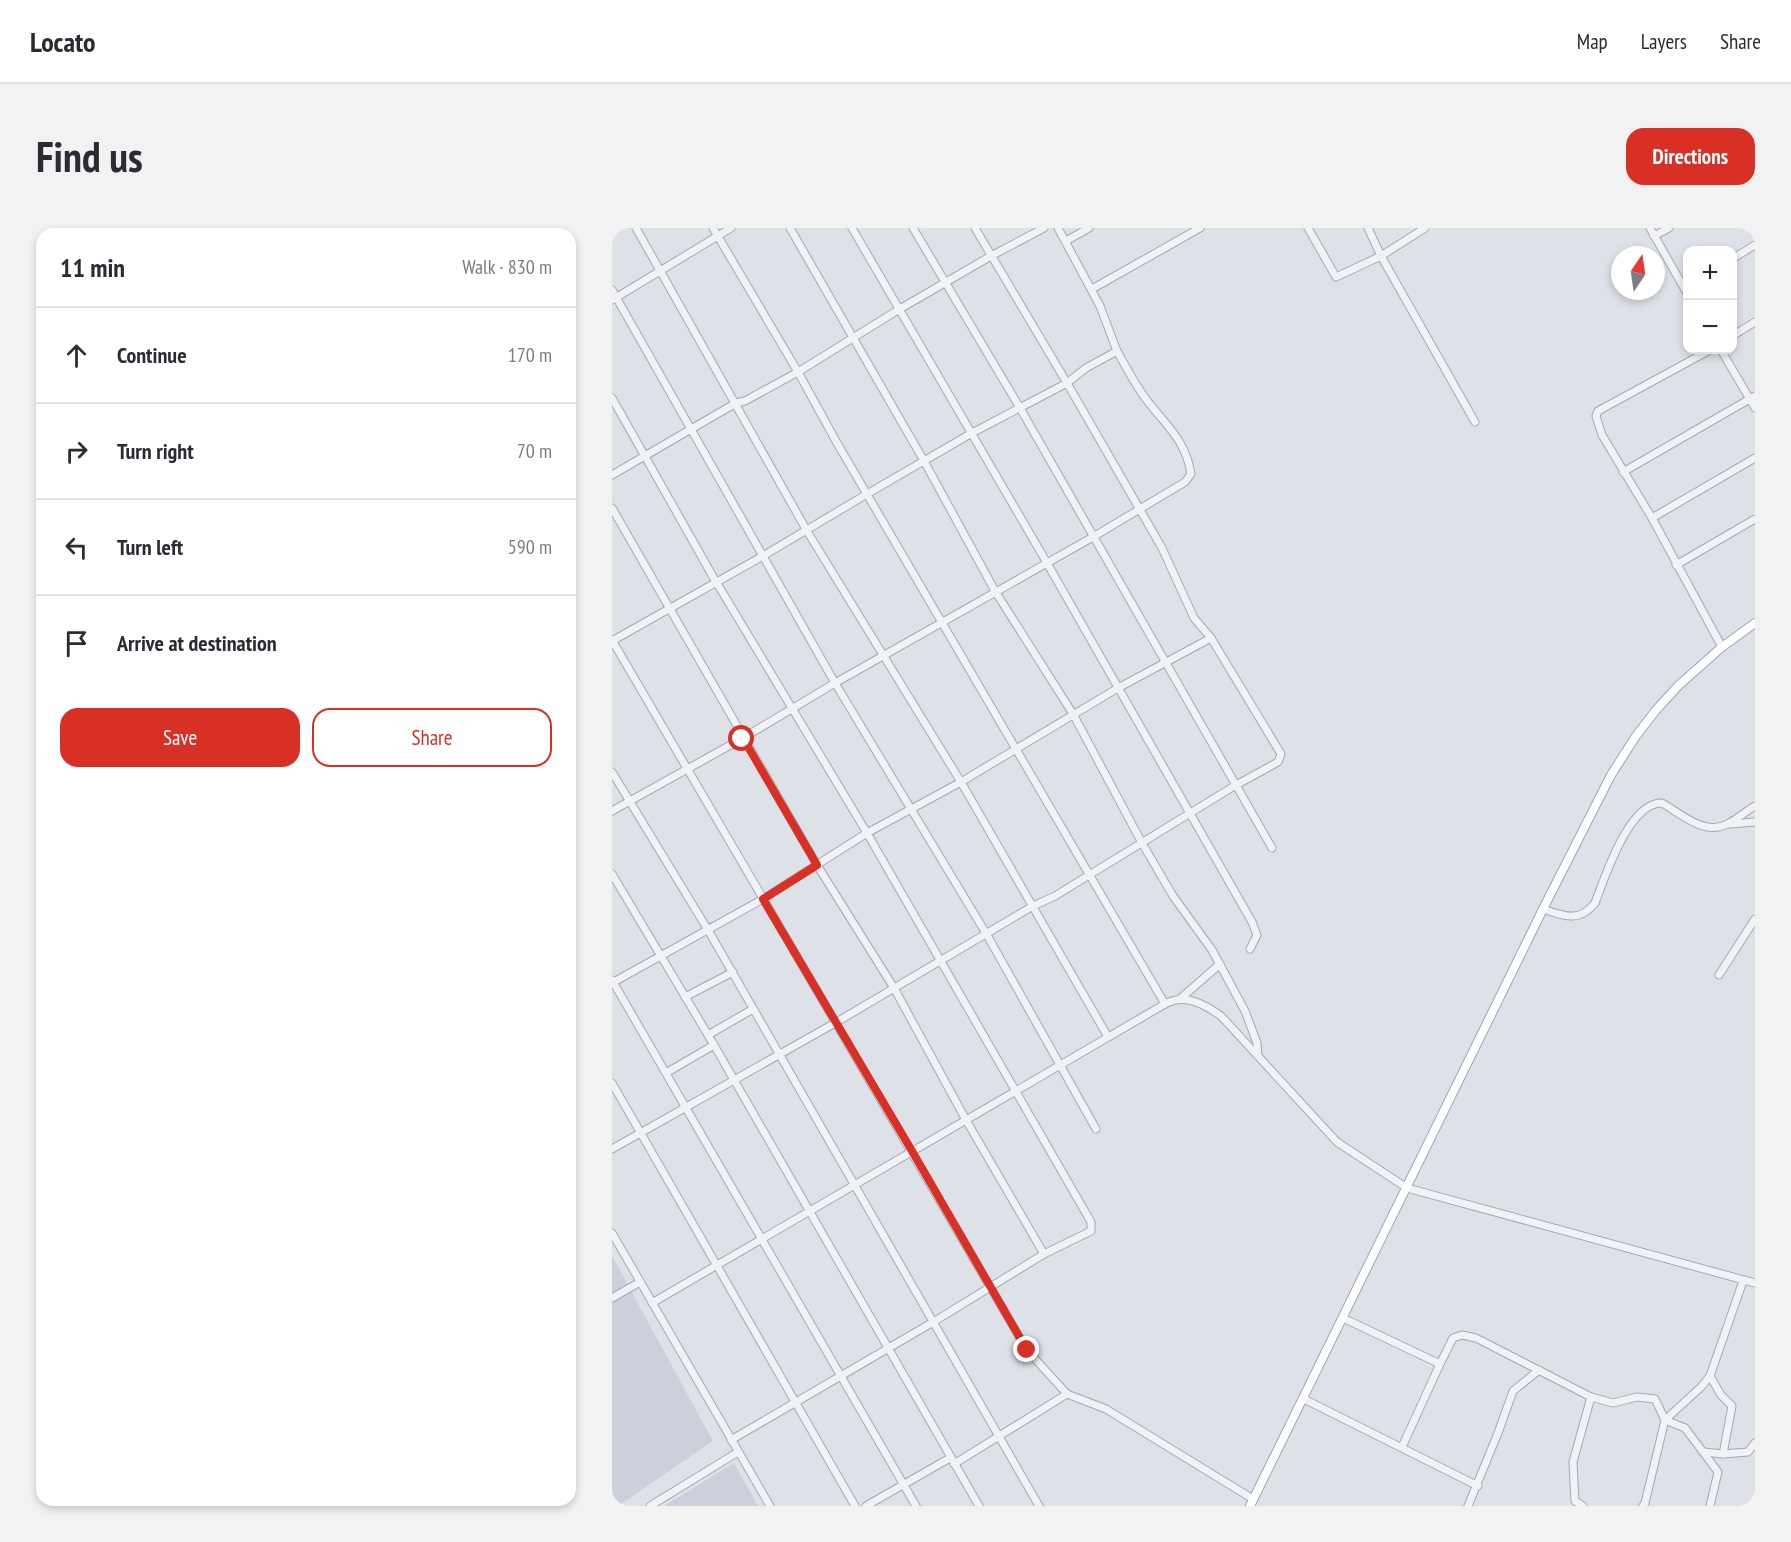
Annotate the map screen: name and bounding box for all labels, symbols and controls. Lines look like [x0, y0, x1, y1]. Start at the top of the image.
text: Locato [30, 23, 96, 60]
text: Map [1577, 28, 1608, 55]
text: Layers [1641, 28, 1687, 55]
text: Share [1720, 28, 1761, 55]
button: Directions [1626, 128, 1755, 185]
text: Find us [36, 129, 143, 184]
north arrow [1611, 246, 1665, 300]
map controls [1683, 246, 1737, 354]
button: + [1683, 246, 1737, 300]
text: 11 min [60, 251, 125, 284]
text: Walk · 830 m [462, 254, 552, 280]
button: − [1683, 300, 1737, 354]
icon: ahead [60, 339, 93, 372]
text: Continue [117, 341, 187, 369]
text: 170 m [508, 342, 552, 368]
icon: right [60, 435, 93, 468]
text: Turn right [117, 437, 194, 465]
text: 70 m [517, 438, 552, 464]
icon: left [60, 531, 93, 564]
text: Turn left [117, 533, 183, 561]
text: 590 m [508, 534, 552, 560]
icon: arrive [60, 627, 93, 660]
text: Arrive at destination [117, 629, 277, 657]
button: Save [60, 708, 300, 767]
button: Share [312, 708, 552, 767]
route start [728, 725, 754, 751]
route end [1013, 1336, 1039, 1362]

